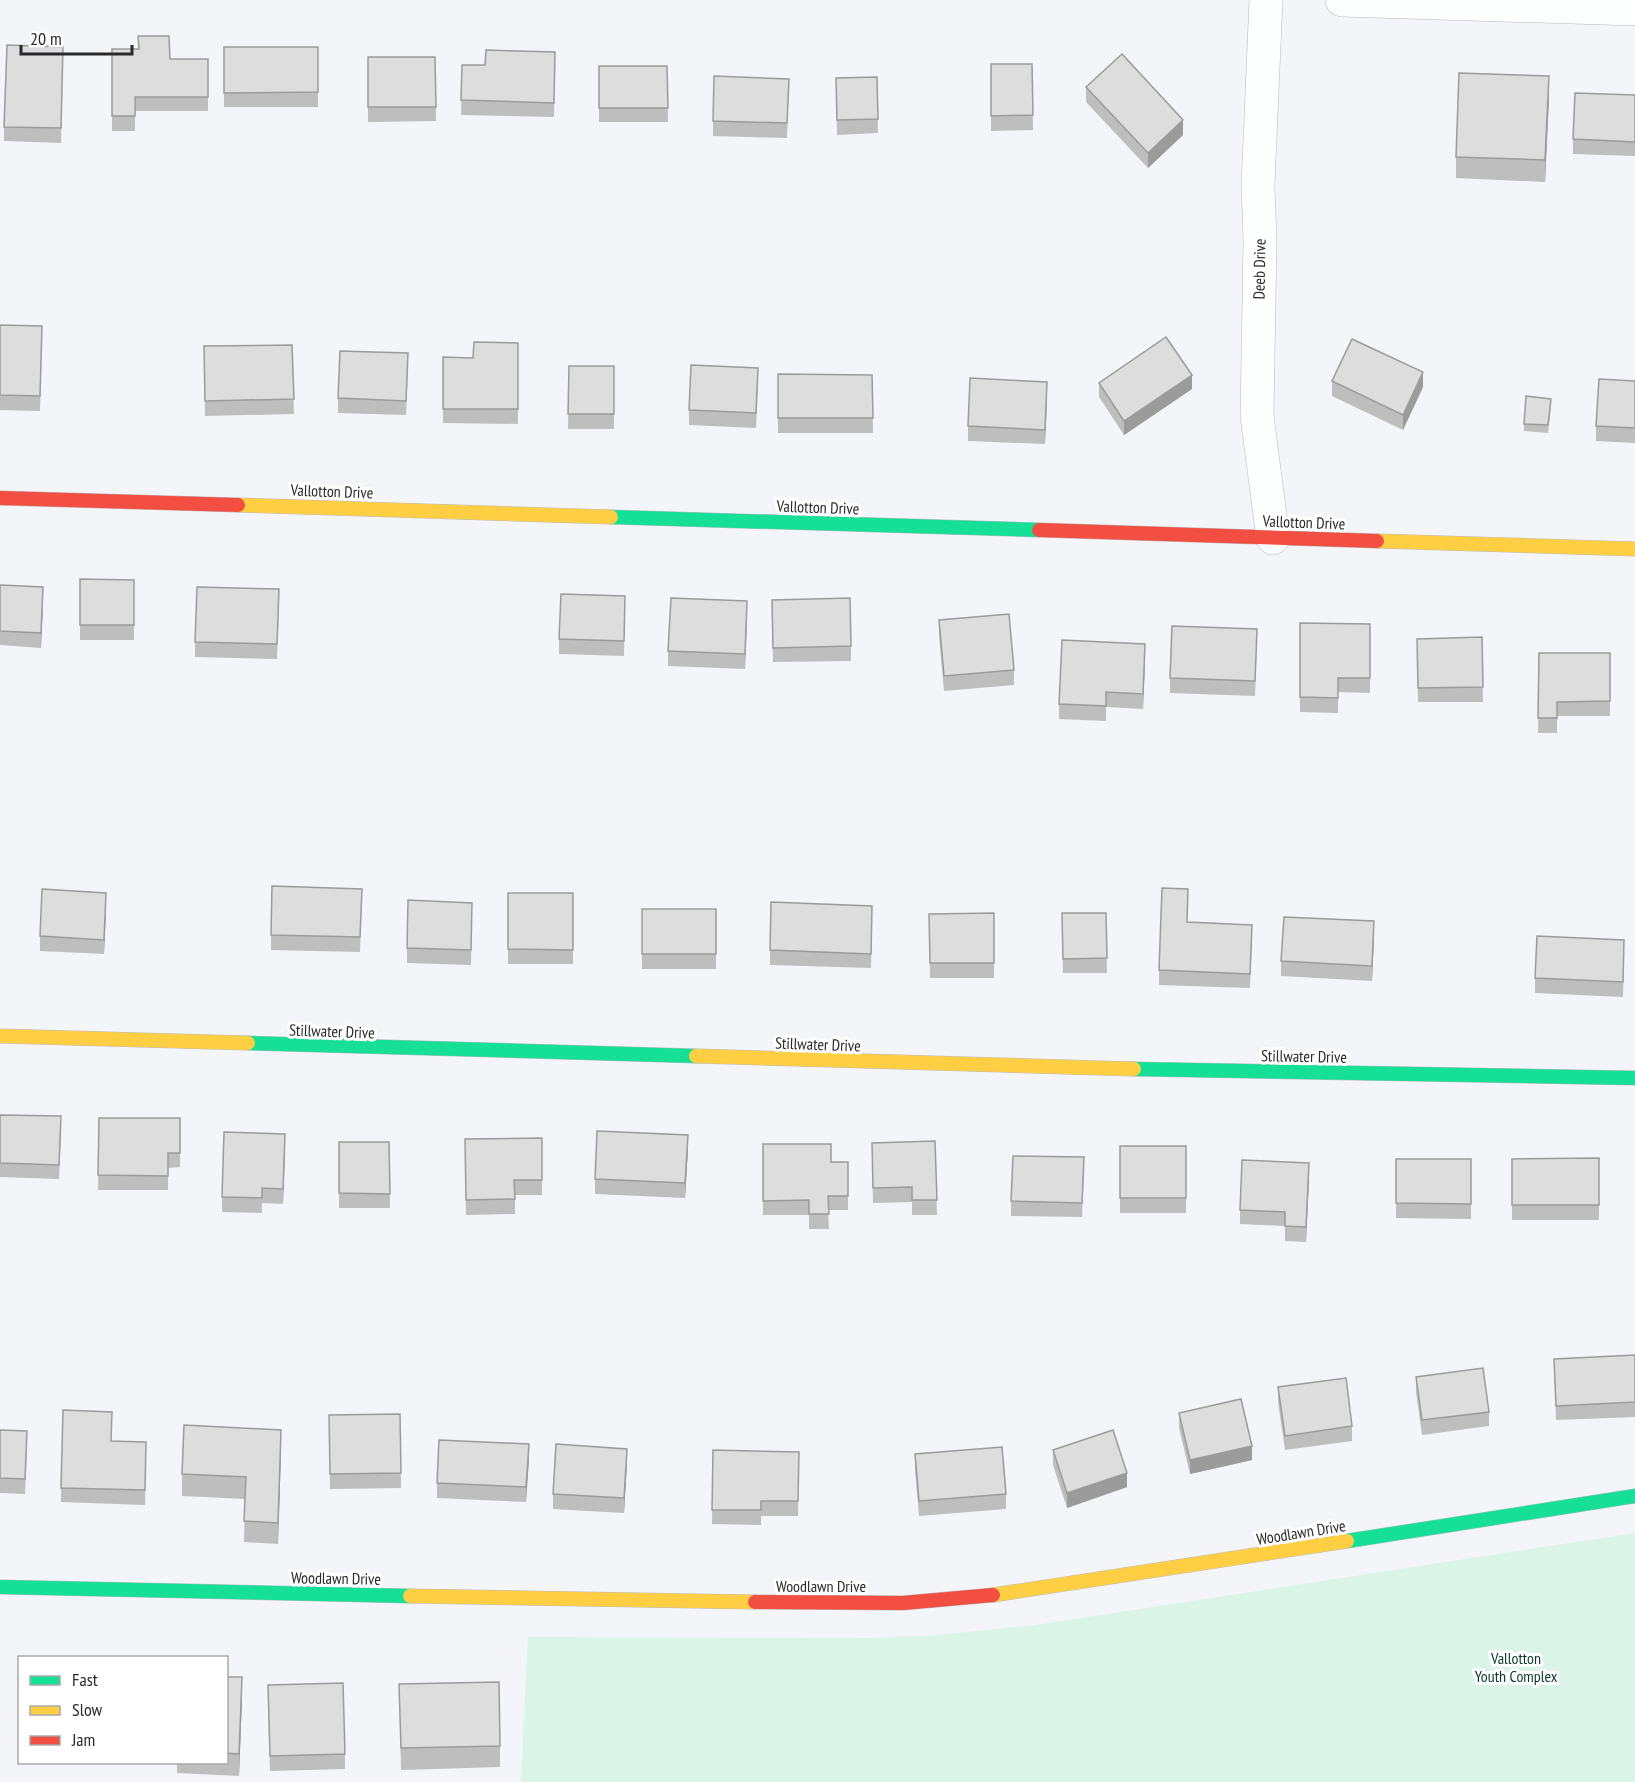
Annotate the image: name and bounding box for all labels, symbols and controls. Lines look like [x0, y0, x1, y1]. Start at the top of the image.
scale bar [21, 18, 132, 56]
text: 20 m [30, 27, 62, 50]
street label: Deeb Drive [1248, 238, 1270, 300]
street label: Vallotton Drive [289, 480, 374, 502]
street label: Vallotton Drive [775, 496, 860, 518]
street label: Vallotton Drive [1261, 511, 1346, 533]
street label: Stillwater Drive [289, 1020, 375, 1042]
street label: Stillwater Drive [775, 1033, 861, 1055]
street label: Stillwater Drive [1261, 1045, 1347, 1067]
street label: Woodlawn Drive [1255, 1515, 1347, 1549]
street label: Woodlawn Drive [291, 1567, 381, 1589]
street label: Woodlawn Drive [776, 1576, 866, 1596]
park label: Vallotton Youth Complex [1475, 1648, 1558, 1686]
legend [18, 1656, 228, 1764]
text: Fast [72, 1668, 98, 1691]
text: Slow [72, 1698, 103, 1721]
text: Jam [71, 1728, 95, 1751]

